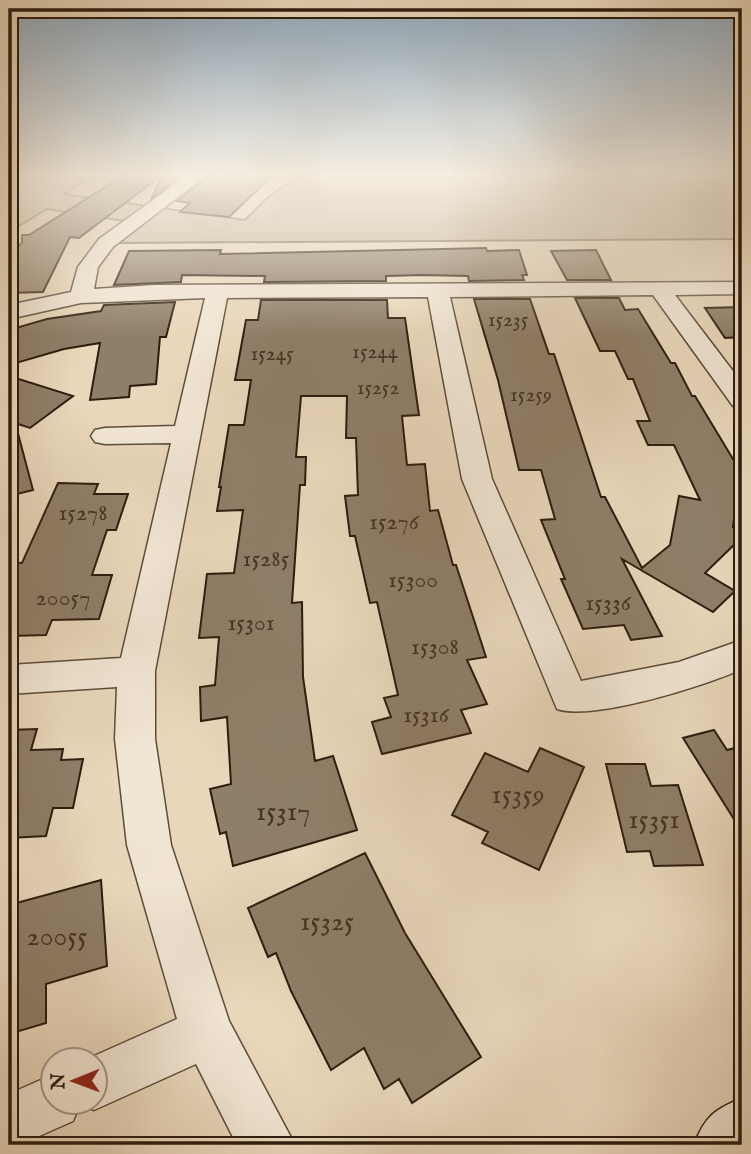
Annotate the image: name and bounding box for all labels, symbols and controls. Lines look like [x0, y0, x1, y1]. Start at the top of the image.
house number: 15235 [488, 307, 529, 334]
house number: 15244 [352, 339, 399, 366]
house number: 15245 [250, 341, 294, 368]
house number: 15252 [357, 375, 399, 402]
house number: 15259 [510, 382, 552, 409]
house number: 15278 [58, 498, 108, 529]
house number: 15276 [369, 507, 420, 538]
house number: 15285 [243, 544, 290, 575]
house number: 15300 [388, 565, 438, 596]
house number: 20057 [36, 583, 90, 614]
house number: 15336 [585, 588, 632, 619]
house number: 15301 [227, 608, 275, 639]
house number: 15308 [411, 632, 459, 663]
house number: 15316 [403, 700, 450, 731]
house number: 15359 [491, 778, 545, 813]
house number: 15317 [256, 795, 310, 830]
house number: 15351 [628, 803, 680, 838]
house number: 15325 [300, 905, 354, 940]
house number: 20055 [27, 920, 87, 955]
north arrow [38, 1046, 108, 1116]
text: N [47, 1072, 71, 1091]

